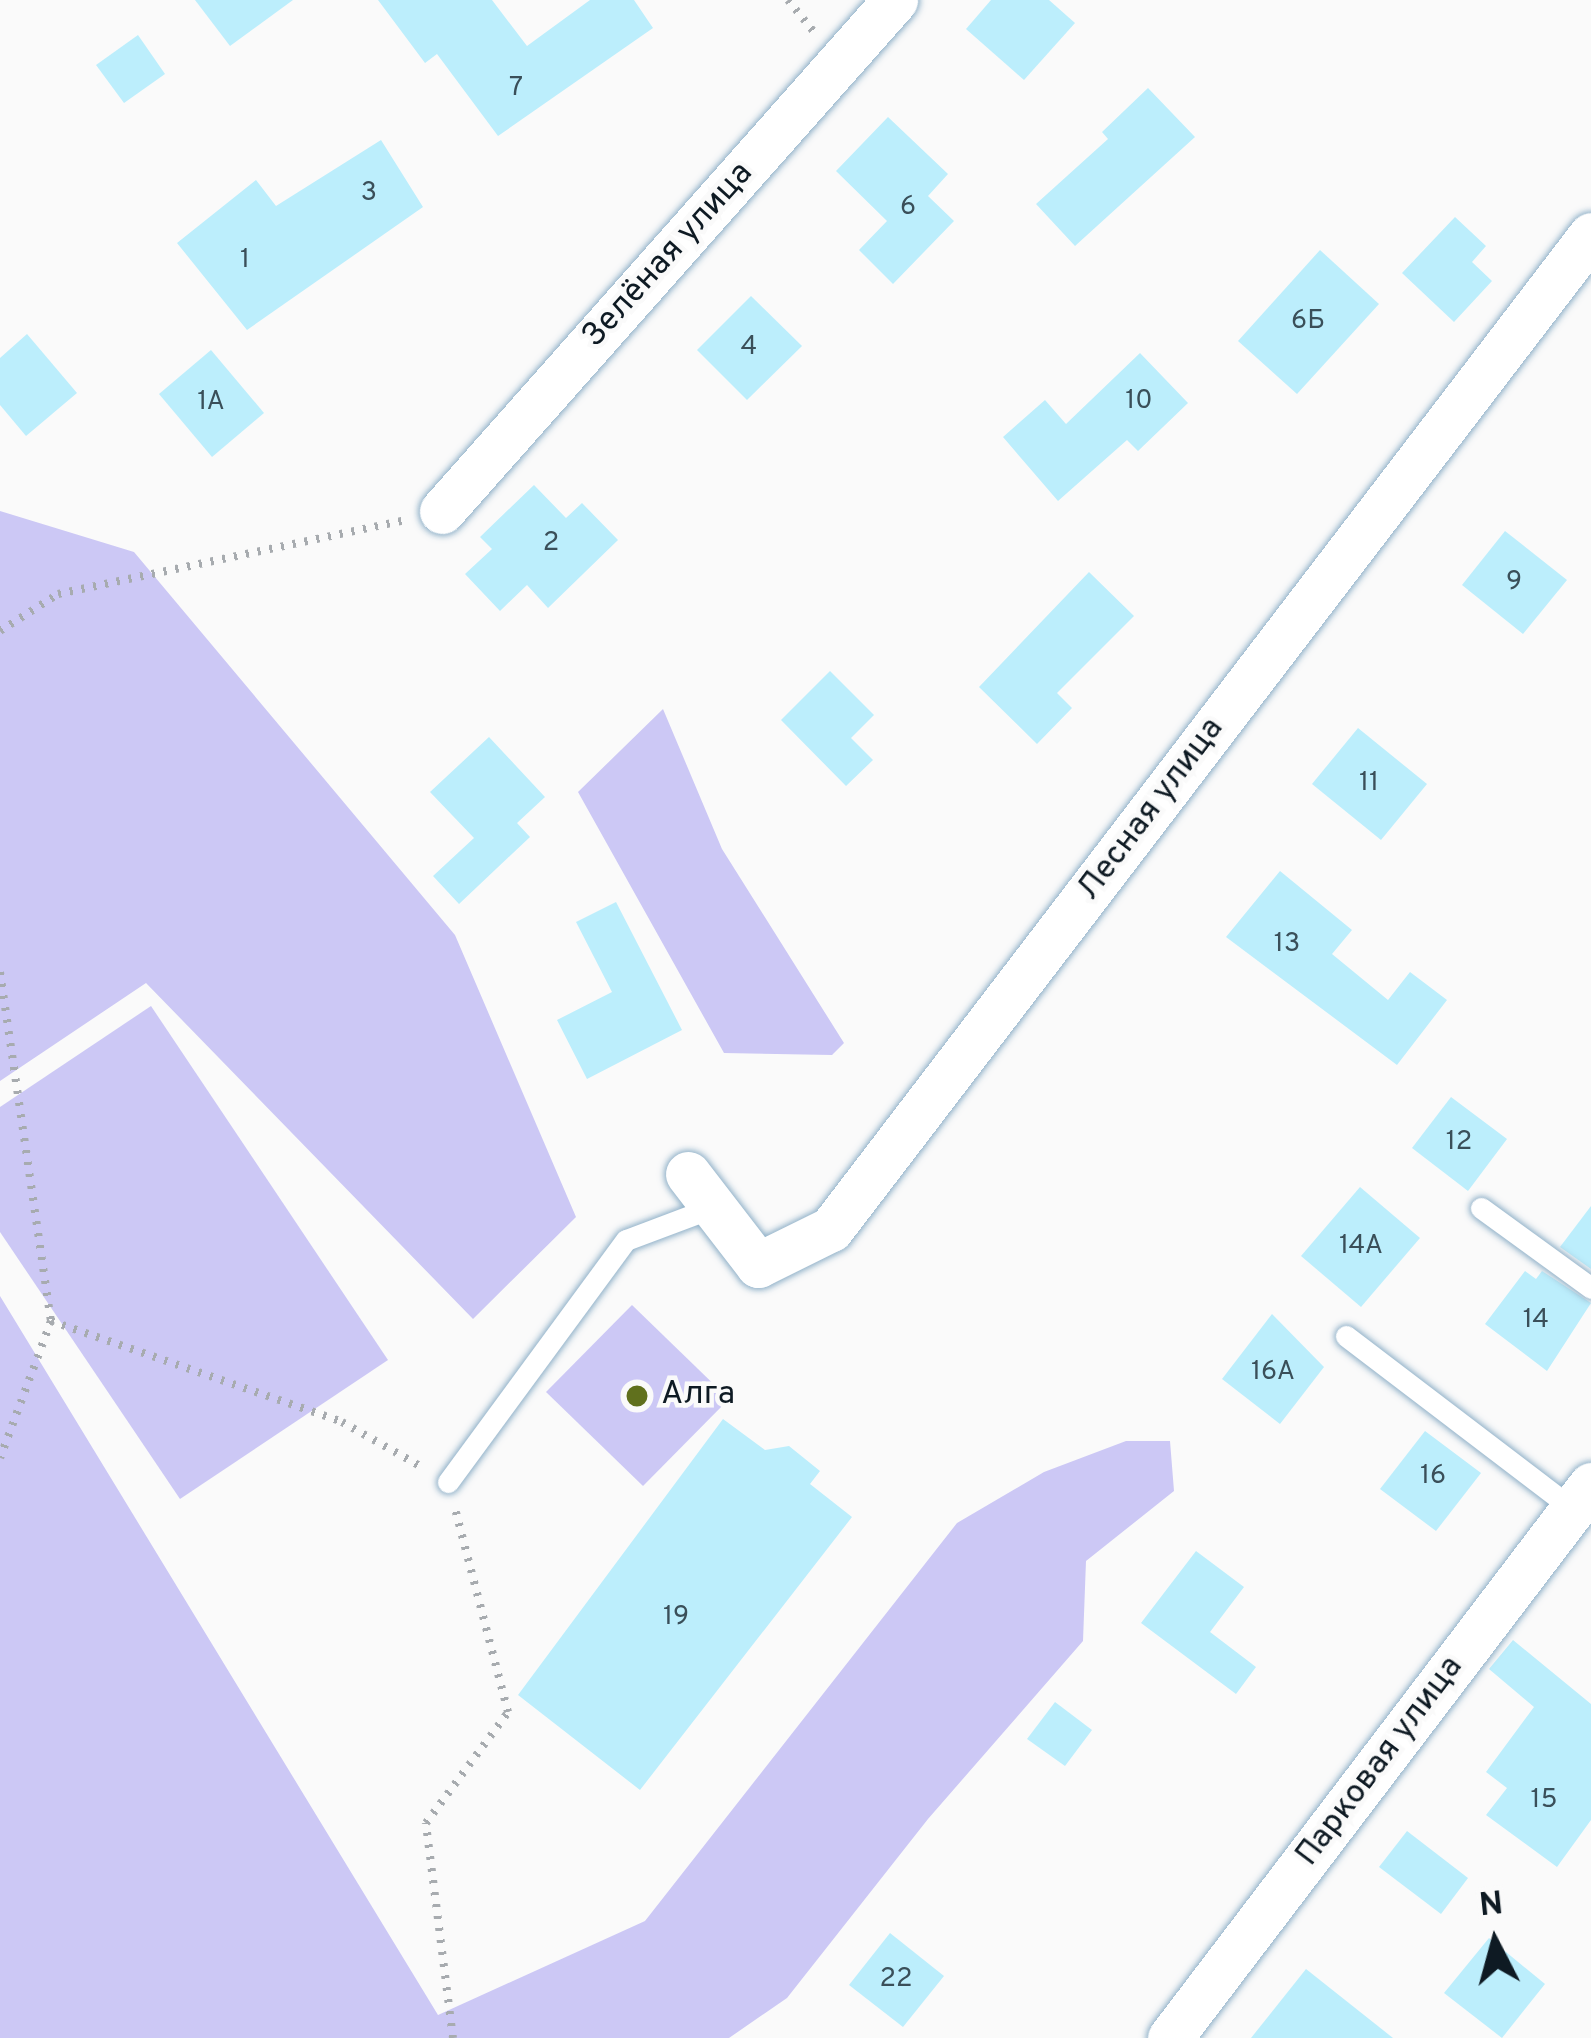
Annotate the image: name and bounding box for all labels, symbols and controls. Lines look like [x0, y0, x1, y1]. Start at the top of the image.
house number: 7 [509, 73, 523, 105]
street label: Зелёная улица [575, 155, 763, 357]
house number: 3 [361, 178, 377, 210]
house number: 6 [900, 192, 916, 224]
house number: 1 [240, 245, 250, 277]
house number: 6Б [1291, 306, 1325, 338]
house number: 4 [741, 332, 757, 364]
house number: 10 [1125, 386, 1153, 418]
house number: 1А [197, 387, 225, 419]
house number: 2 [543, 528, 559, 560]
house number: 9 [1506, 567, 1522, 599]
street label: Лесная улица [1070, 711, 1234, 909]
house number: 11 [1359, 768, 1379, 800]
house number: 13 [1274, 929, 1300, 961]
house number: 12 [1446, 1127, 1472, 1159]
house number: 14А [1339, 1231, 1383, 1263]
house number: 14 [1523, 1305, 1549, 1337]
house number: 16А [1251, 1357, 1295, 1389]
place label: Алга [661, 1376, 735, 1416]
marker: Алга [624, 1383, 650, 1409]
house number: 16 [1420, 1461, 1446, 1493]
house number: 19 [663, 1602, 689, 1634]
street label: Парковая улица [1289, 1649, 1473, 1875]
house number: 15 [1531, 1785, 1557, 1817]
north arrow [1435, 1882, 1555, 2002]
text: N [1477, 1884, 1505, 1928]
house number: 22 [879, 1964, 913, 1996]

